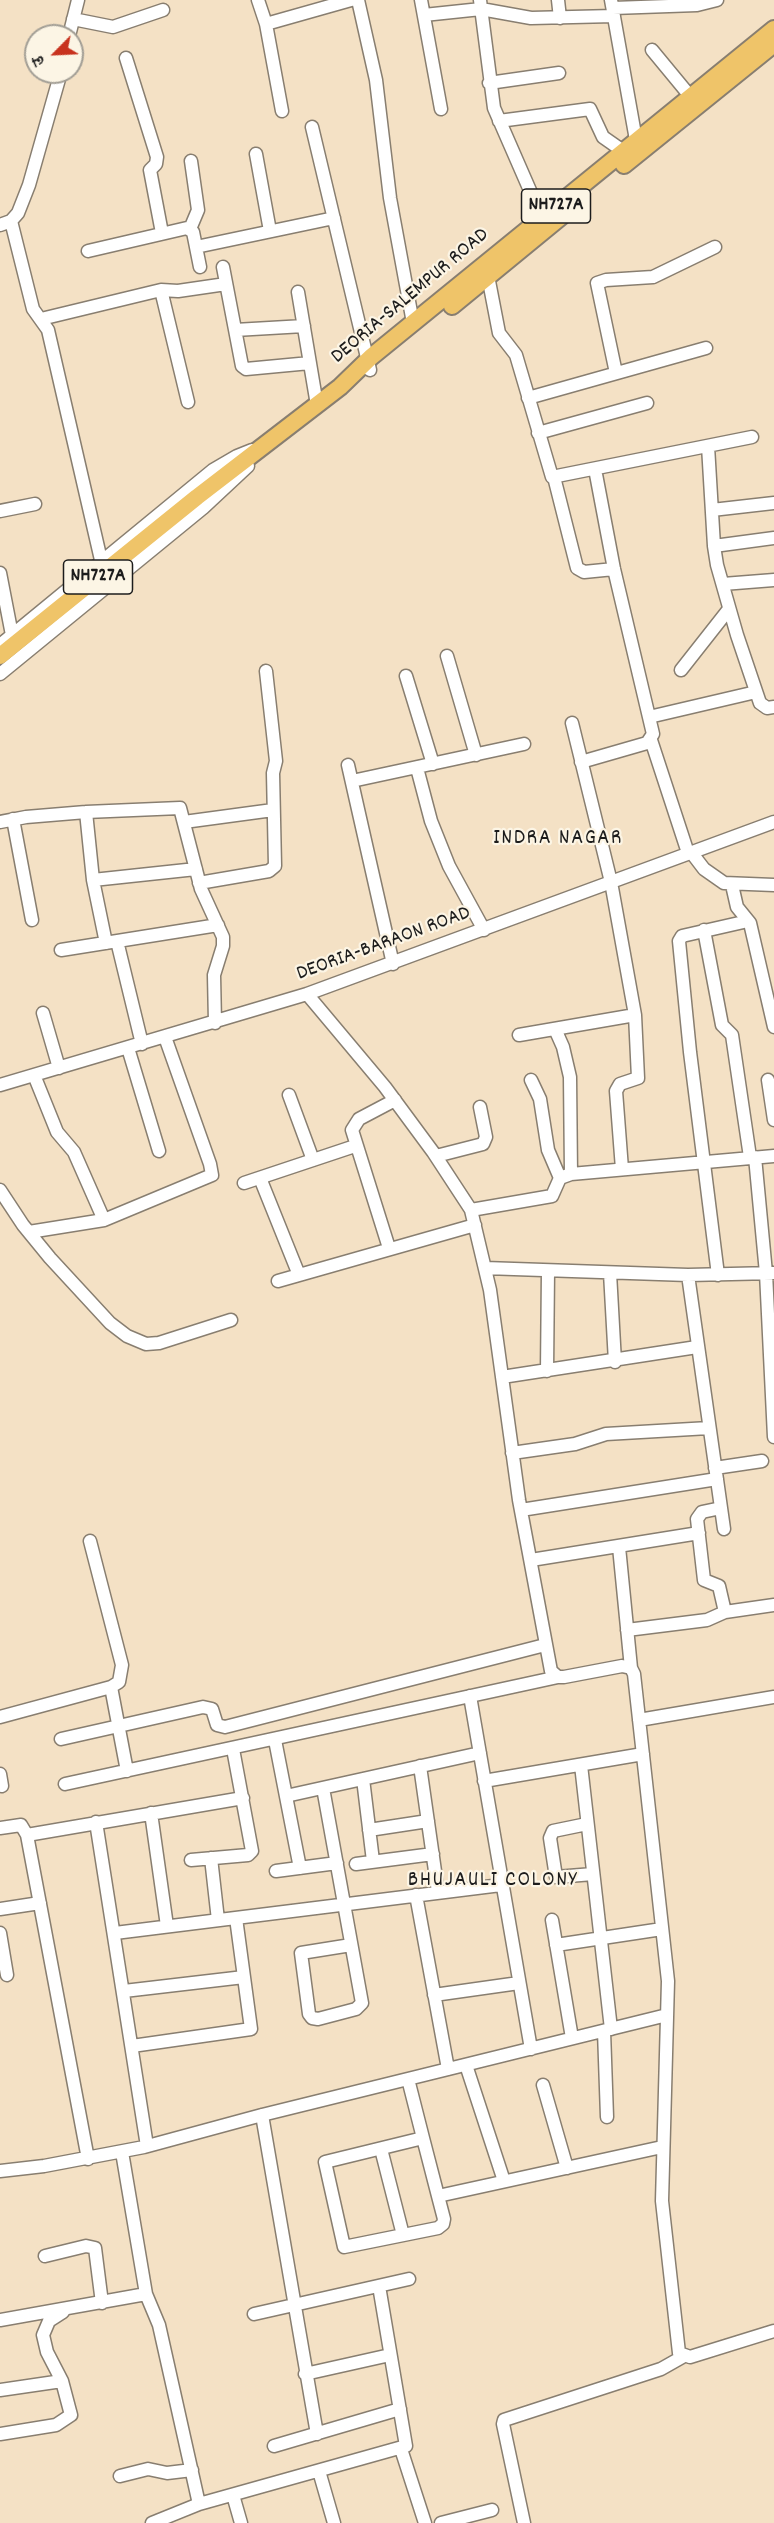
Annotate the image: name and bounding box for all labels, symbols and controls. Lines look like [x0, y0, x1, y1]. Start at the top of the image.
north arrow [24, 24, 84, 84]
text: उ [27, 52, 51, 70]
road number: NH727A [522, 189, 590, 223]
street label: DEORIA-SALEMPUR ROAD [327, 224, 495, 370]
road number: NH727A [63, 560, 132, 594]
district label: INDRA NAGAR [493, 827, 623, 853]
street label: DEORIA-BARAON ROAD [294, 902, 474, 988]
district label: BHUJAULI COLONY [408, 1869, 578, 1895]

